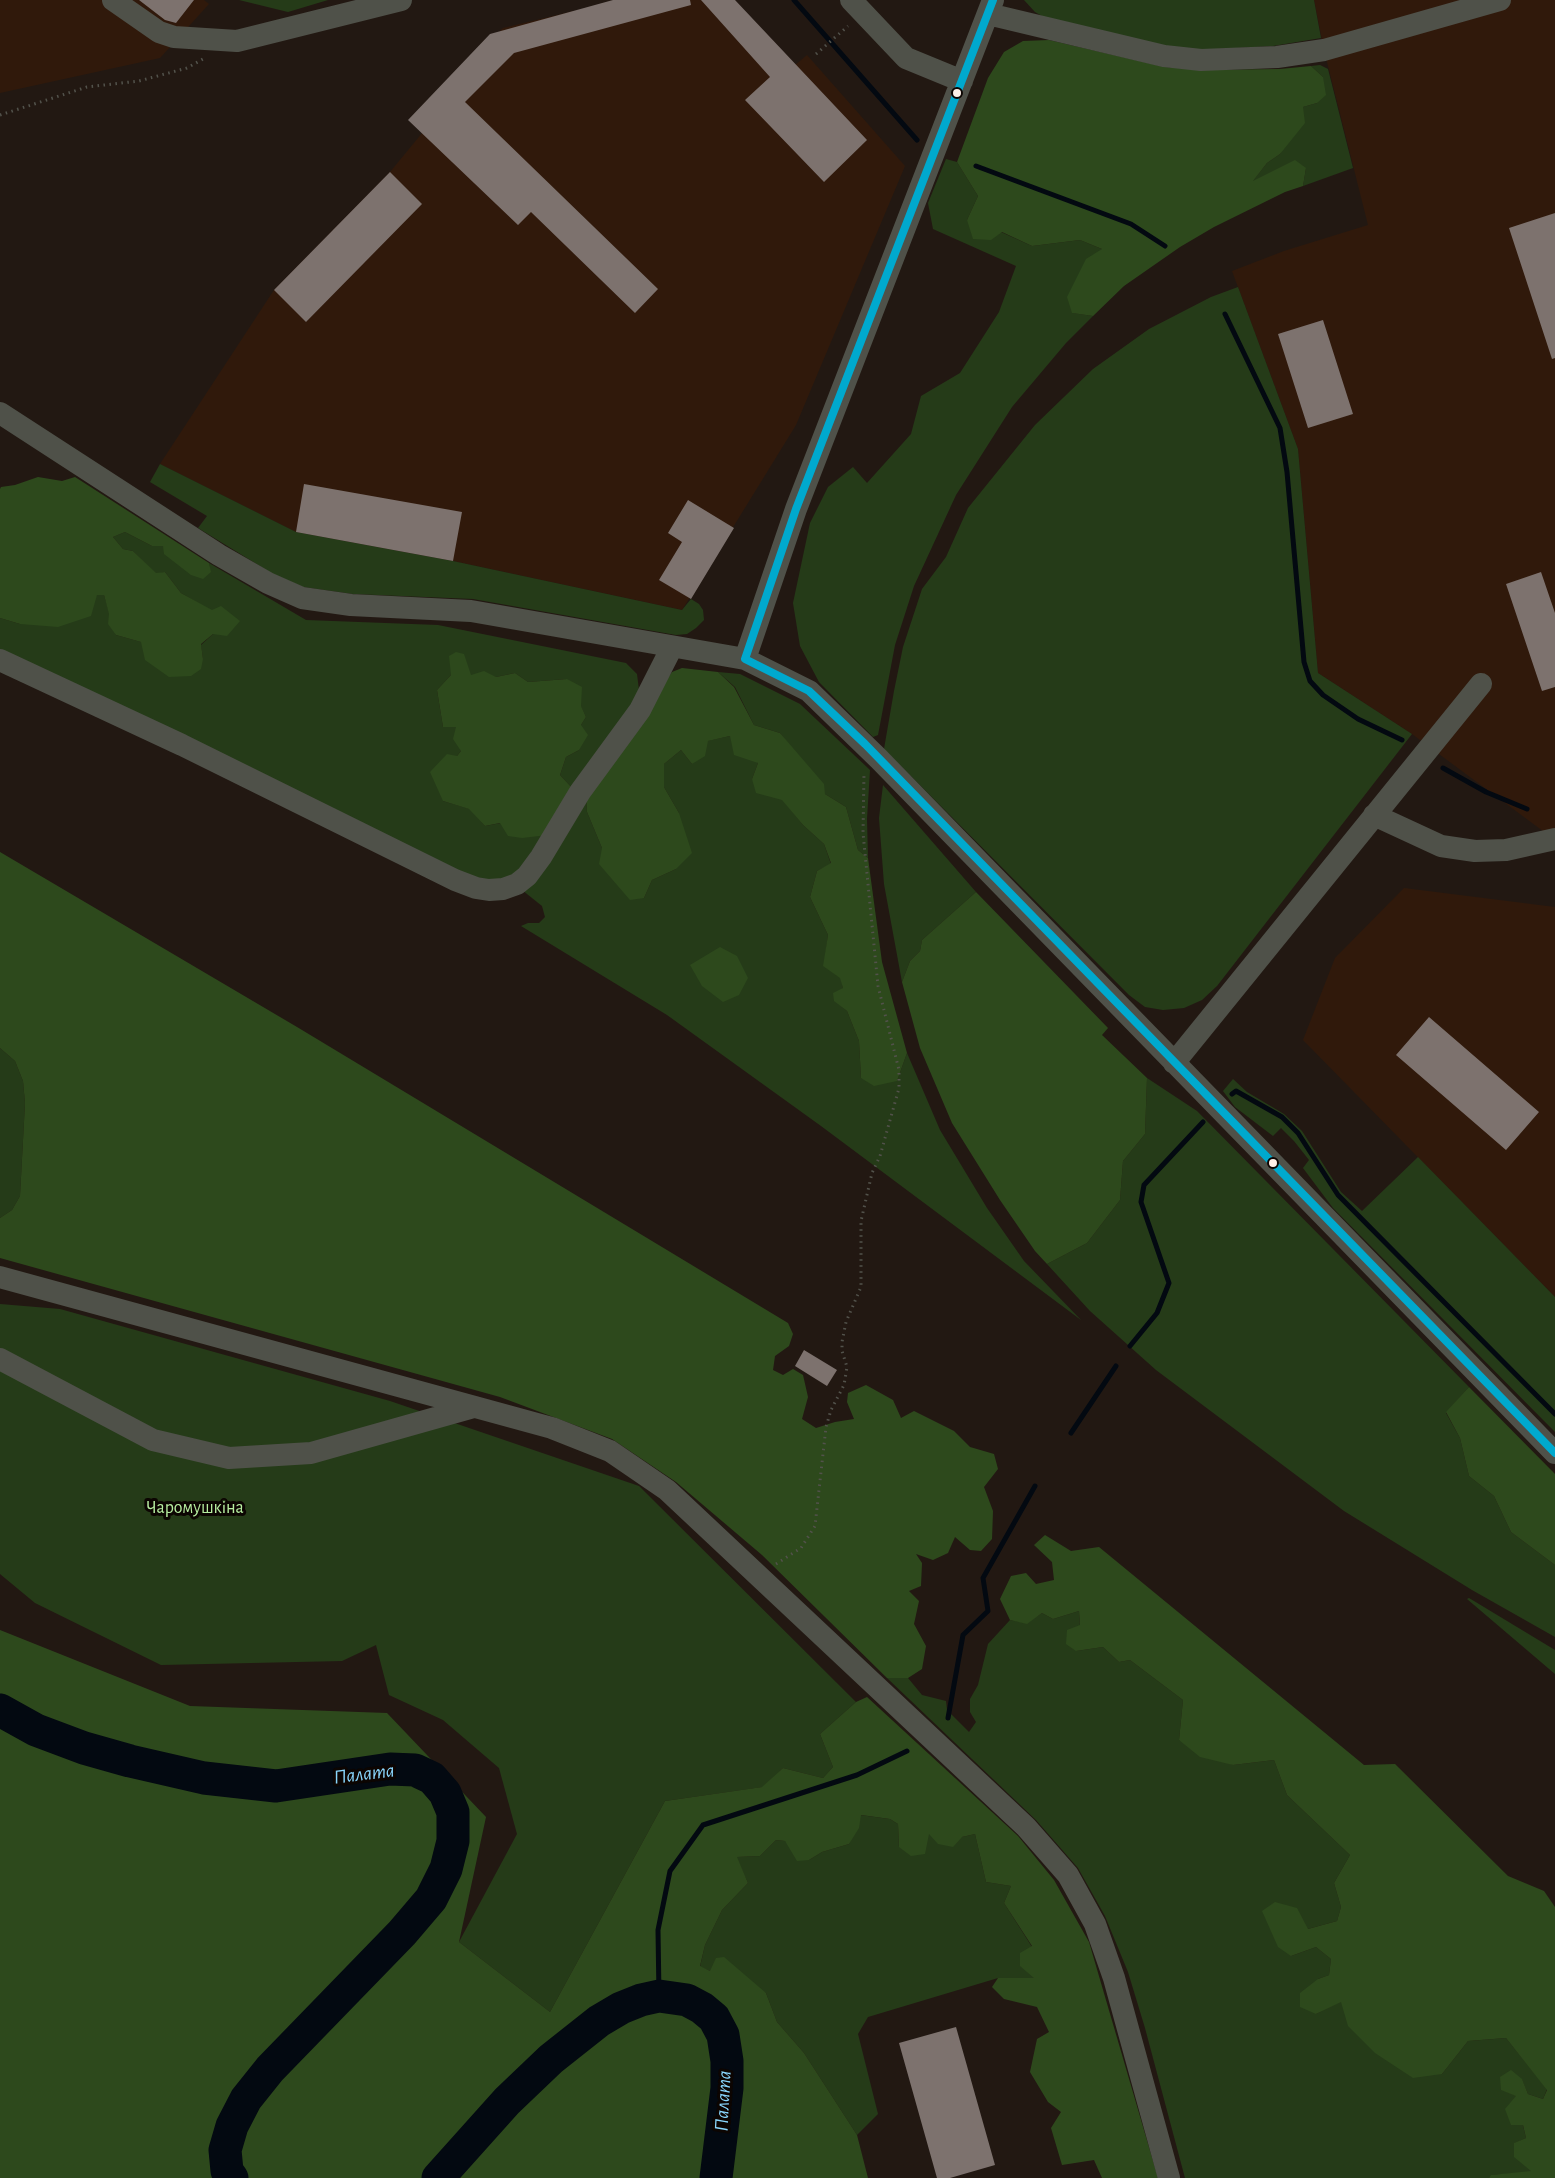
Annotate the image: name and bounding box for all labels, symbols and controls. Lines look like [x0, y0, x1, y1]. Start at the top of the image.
unlabelled marker [951, 87, 963, 99]
unlabelled marker [1267, 1157, 1279, 1169]
park label: Чаромушкіна [146, 1497, 244, 1519]
water label: Палата [332, 1758, 396, 1790]
water label: Палата [709, 2070, 737, 2132]

